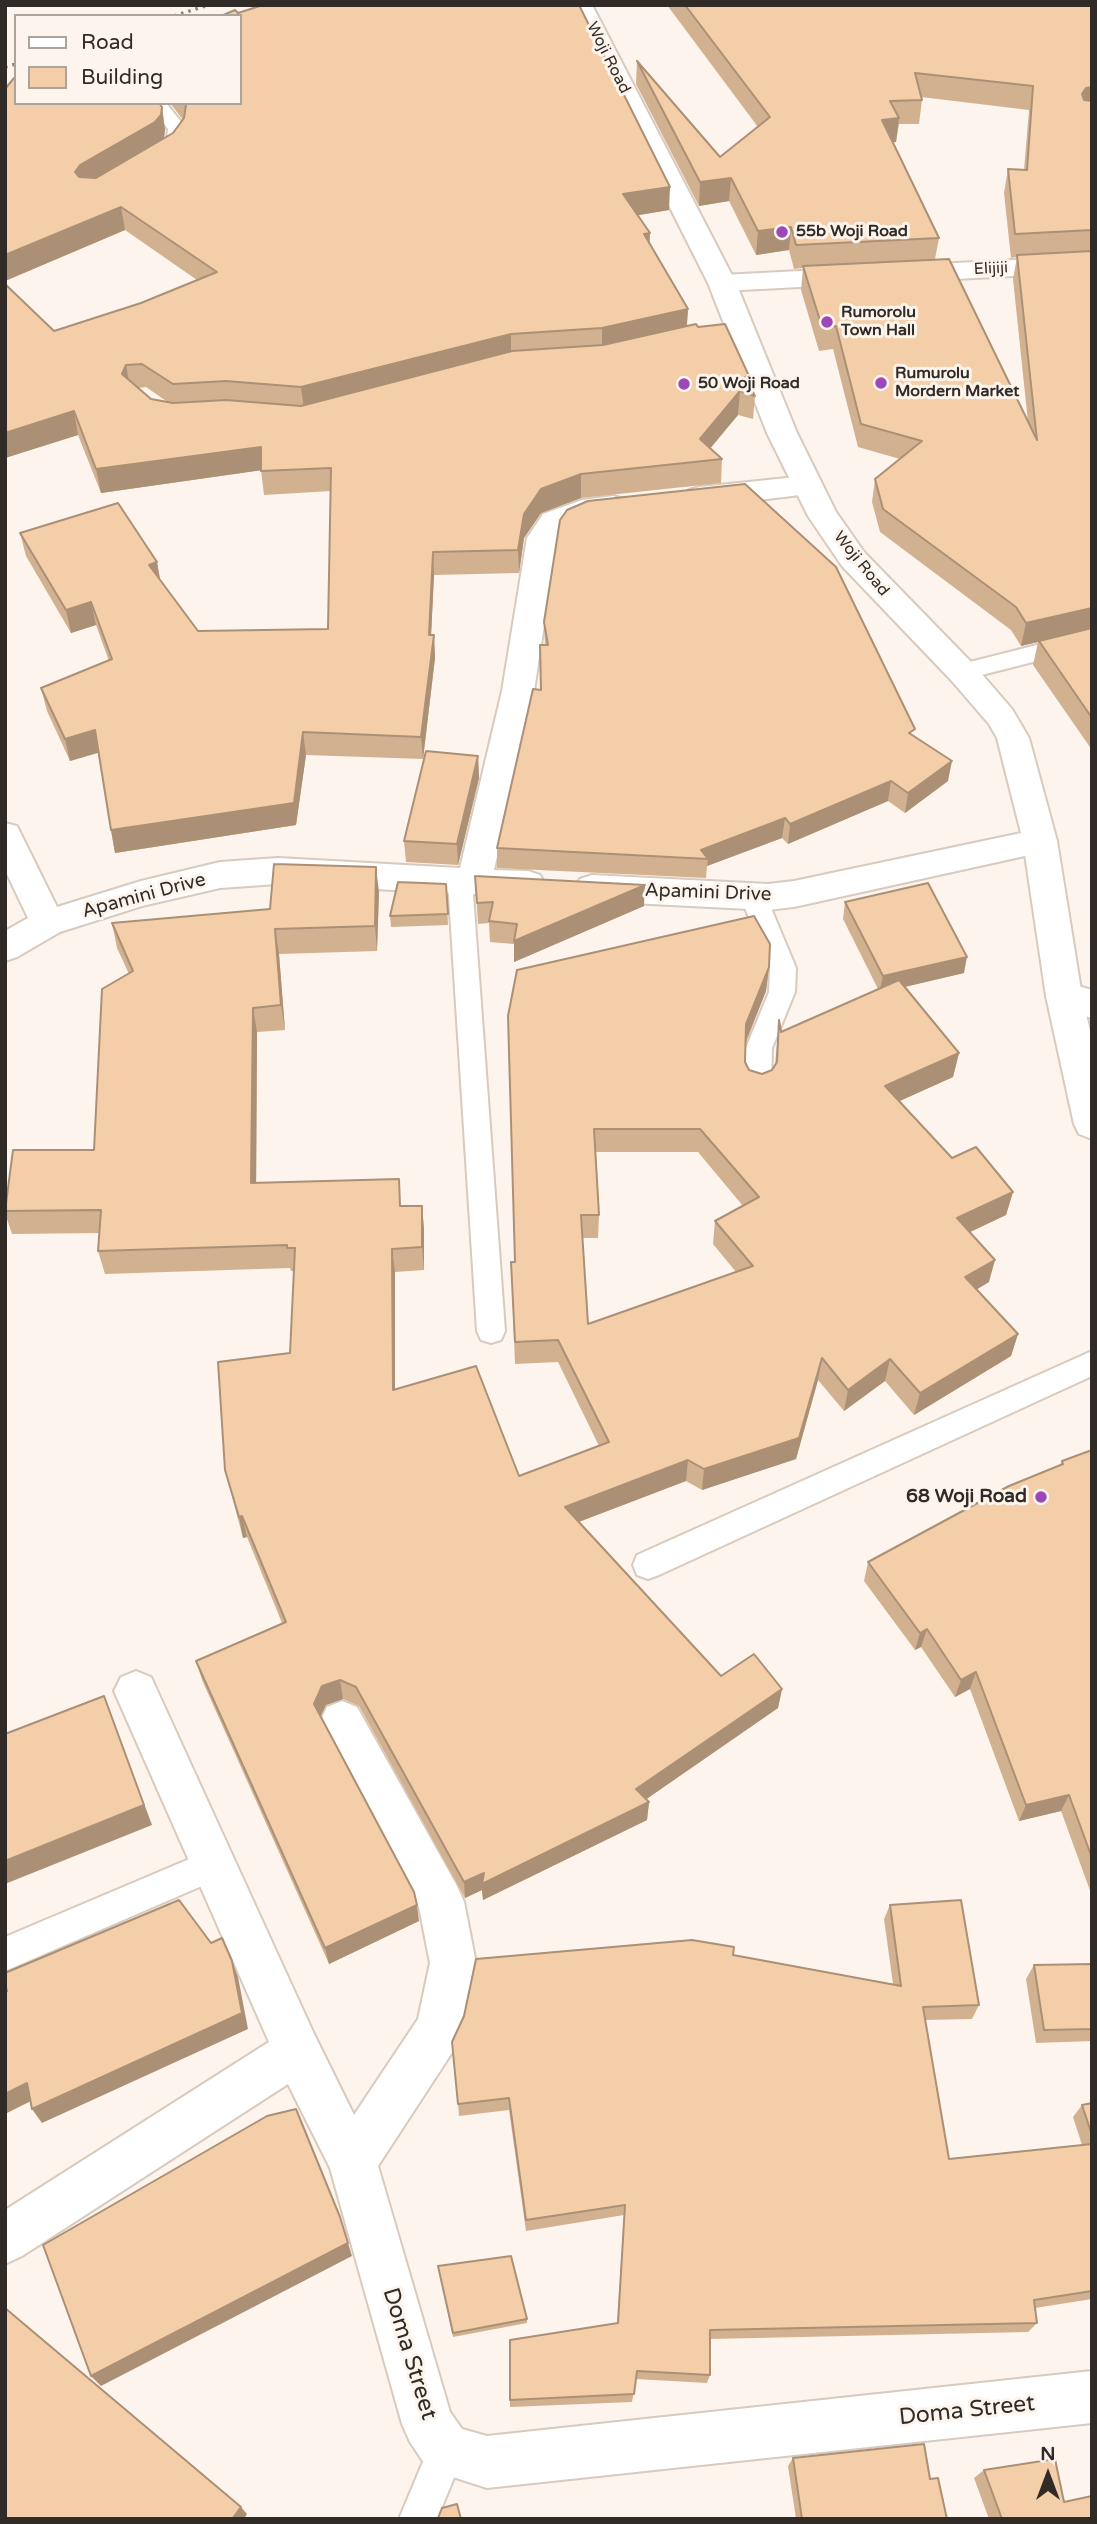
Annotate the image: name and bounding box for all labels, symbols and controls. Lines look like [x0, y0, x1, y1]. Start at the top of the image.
legend [14, 14, 242, 105]
street label: Woji Road [582, 19, 634, 97]
text: Road [81, 30, 134, 55]
text: Building [81, 65, 163, 90]
place label: 55b Woji Road [796, 222, 908, 242]
marker: 55b Woji Road [774, 224, 790, 240]
street label: Elijiji [973, 259, 1009, 279]
place label: Rumorolu Town Hall [841, 303, 916, 341]
marker: Rumorolu Town Hall [819, 314, 835, 330]
place label: Rumurolu Mordern Market [895, 364, 1019, 402]
place label: 50 Woji Road [698, 374, 800, 394]
marker: Rumurolu Mordern Market [873, 375, 889, 391]
marker: 50 Woji Road [676, 376, 692, 392]
street label: Woji Road [829, 528, 893, 600]
street label: Apamini Drive [80, 869, 208, 923]
street label: Apamini Drive [644, 879, 772, 907]
place label: 68 Woji Road [906, 1486, 1027, 1508]
marker: 68 Woji Road [1033, 1489, 1049, 1505]
street label: Doma Street [376, 2285, 442, 2423]
street label: Doma Street [898, 2390, 1036, 2432]
north arrow [1013, 2440, 1083, 2510]
text: N [1040, 2443, 1056, 2465]

